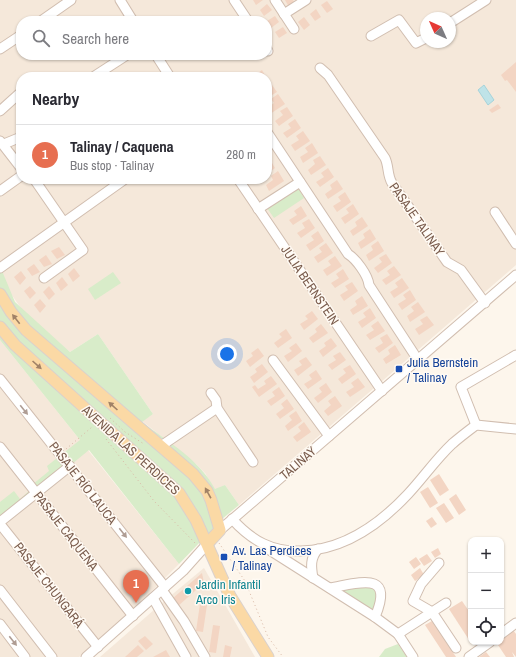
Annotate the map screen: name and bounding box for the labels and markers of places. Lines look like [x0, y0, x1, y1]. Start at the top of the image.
place label: Julia Bernstein / Talinay [407, 354, 478, 386]
marker: Julia Bernstein / Talinay [394, 364, 404, 374]
place label: Av. Las Perdices / Talinay [231, 542, 312, 574]
marker: Av. Las Perdices / Talinay [219, 552, 229, 562]
pin: 1 [123, 570, 149, 603]
place label: Jardin Infantil Arco Iris [195, 576, 261, 608]
marker: Jardin Infantil Arco Iris [183, 586, 193, 596]

